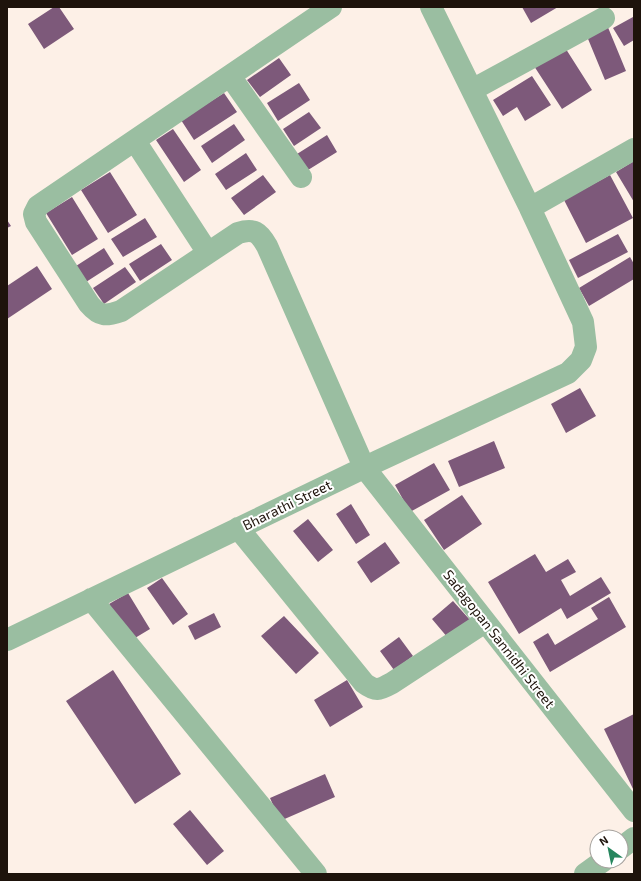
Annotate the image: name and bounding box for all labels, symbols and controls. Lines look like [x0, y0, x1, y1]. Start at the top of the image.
street label: Bharathi Street [240, 476, 334, 533]
street label: Sadagopan Sannidhi Street [440, 566, 559, 711]
north arrow [589, 829, 629, 869]
text: N [596, 833, 610, 848]

